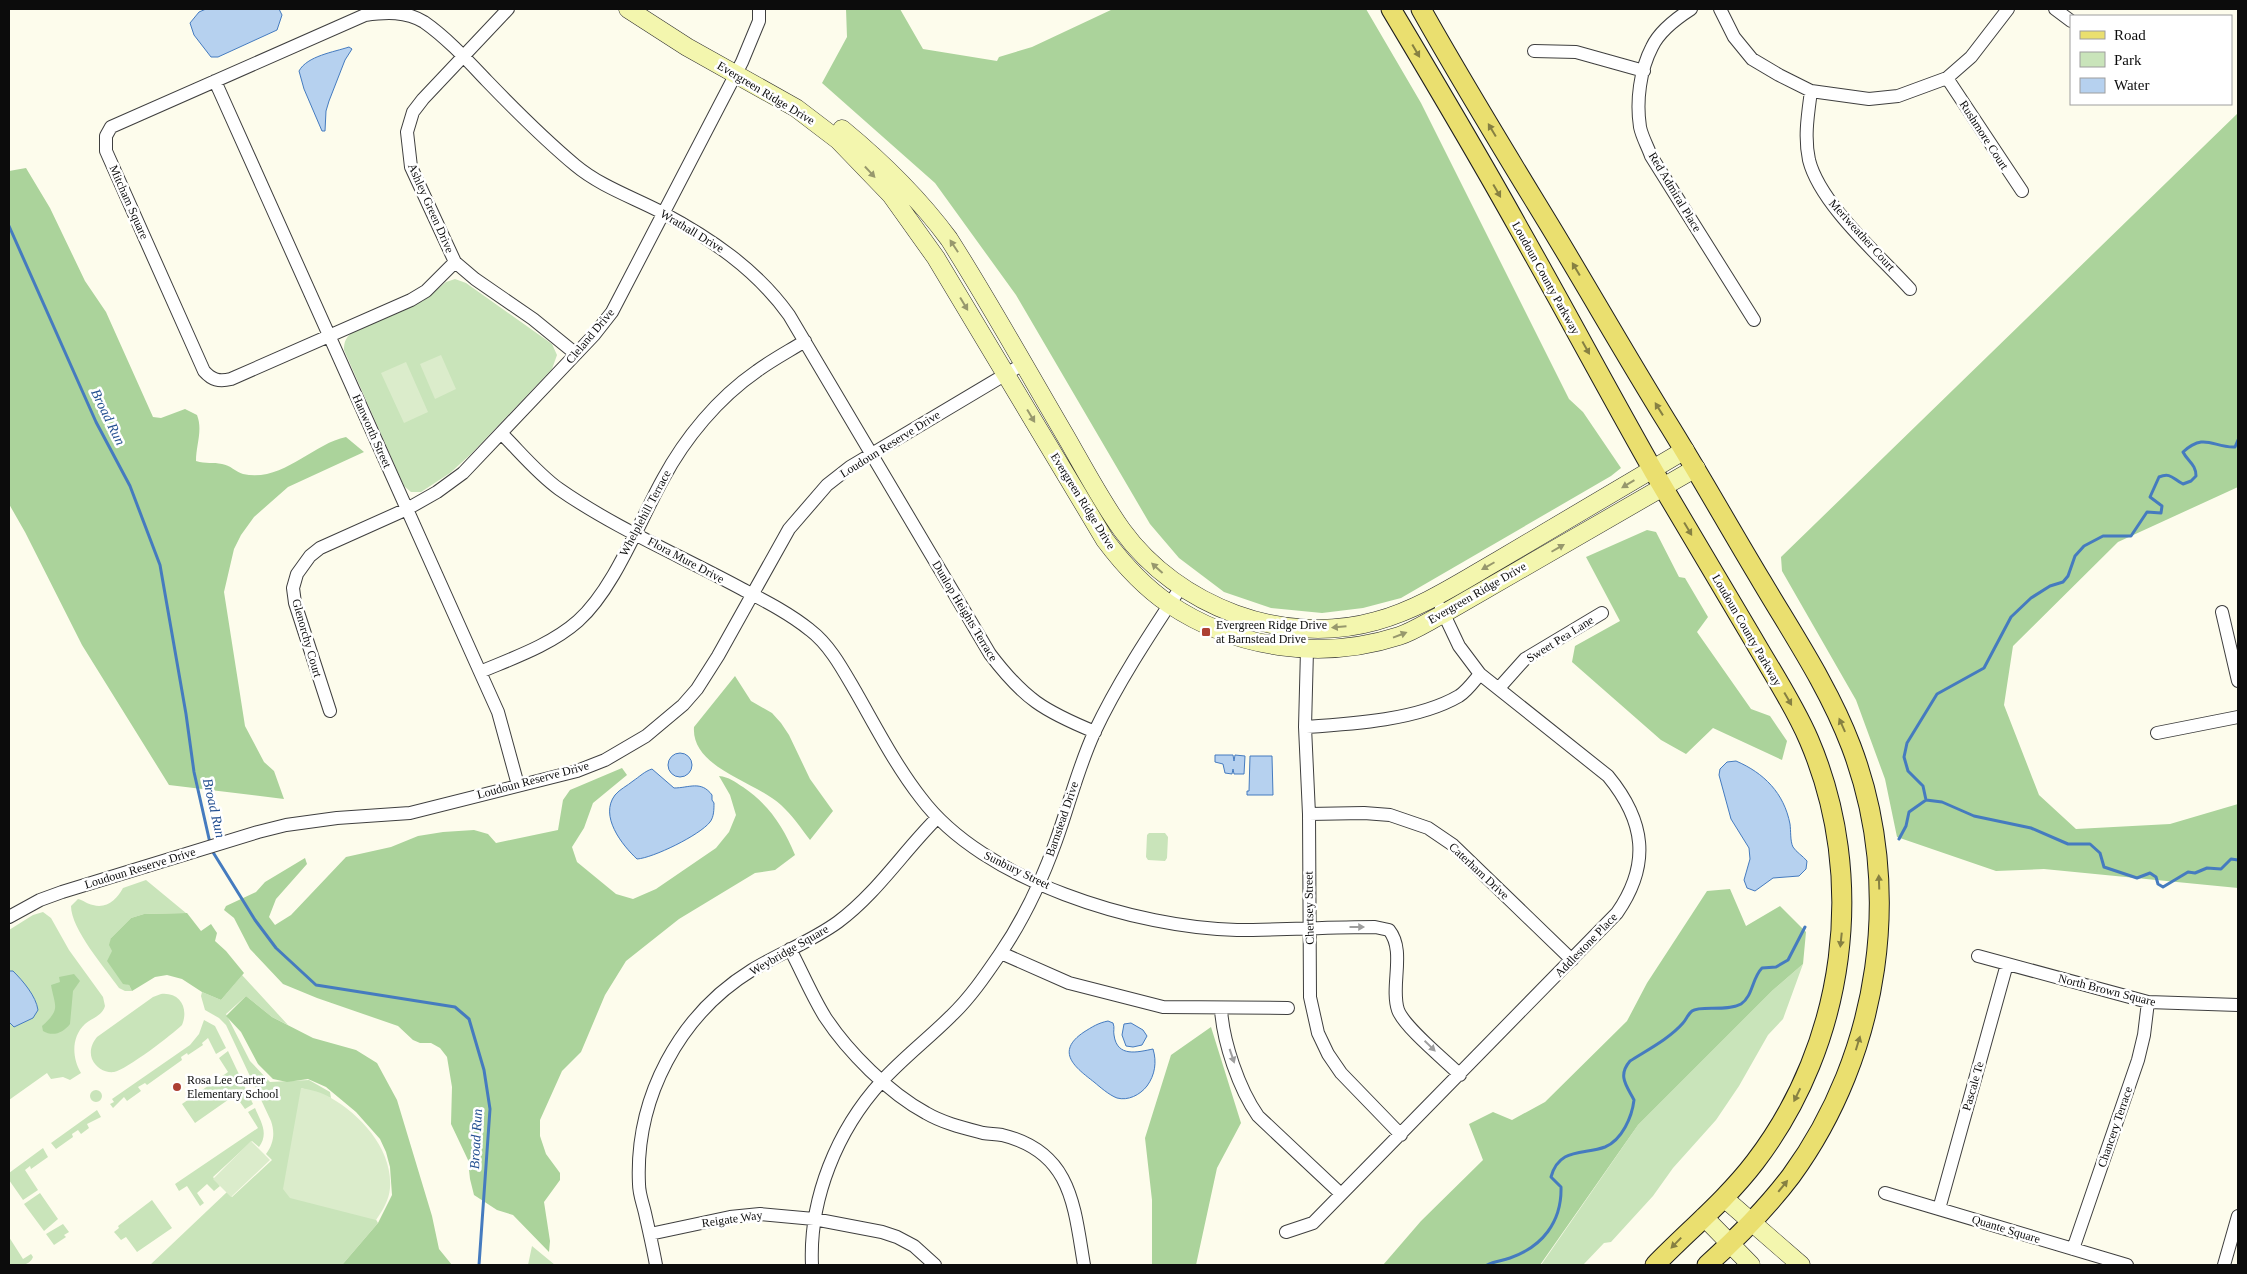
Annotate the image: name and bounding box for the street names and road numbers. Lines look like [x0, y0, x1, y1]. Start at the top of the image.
street label: Evergreen Ridge Drive [715, 58, 817, 128]
street label: Rushmore Court [1956, 98, 2012, 173]
street label: Red Admiral Place [1646, 150, 1704, 234]
street label: Ashley Green Drive [405, 161, 457, 255]
street label: Mitcham Square [106, 163, 152, 241]
street label: Meriweather Court [1826, 196, 1898, 274]
street label: Wrathall Drive [658, 207, 726, 255]
street label: Loudoun County Parkway [1509, 219, 1583, 337]
street label: Cleland Drive [563, 306, 617, 366]
street label: Hanworth Street [350, 392, 395, 471]
street label: Loudoun Reserve Drive [837, 408, 943, 480]
street label: Evergreen Ridge Drive [1048, 450, 1118, 552]
street label: Whelplehill Terrace [616, 468, 674, 558]
street label: Flora Mure Drive [645, 534, 727, 586]
street label: Dunlop Heights Terrace [929, 558, 1001, 664]
street label: Evergreen Ridge Drive [1425, 559, 1529, 627]
street label: Loudoun County Parkway [1709, 572, 1785, 688]
street label: Glenorchy Court [289, 597, 325, 679]
street label: Sweet Pea Lane [1524, 613, 1596, 665]
street label: Loudoun Reserve Drive [475, 758, 591, 802]
street label: Barnstead Drive [1043, 780, 1081, 858]
street label: Caterham Drive [1446, 840, 1512, 902]
street label: Loudoun Reserve Drive [83, 844, 197, 892]
street label: Sunbury Street [982, 848, 1053, 892]
street label: Chertsey Street [1301, 870, 1317, 945]
street label: Addlestone Place [1552, 910, 1620, 980]
street label: Weybridge Square [747, 922, 831, 978]
street label: North Brown Square [2057, 971, 2157, 1009]
street label: Pascale Te [1959, 1060, 1987, 1112]
street label: Chancery Terrace [2095, 1085, 2135, 1169]
street label: Reigate Way [701, 1208, 763, 1230]
street label: Quante Square [1970, 1212, 2042, 1246]

